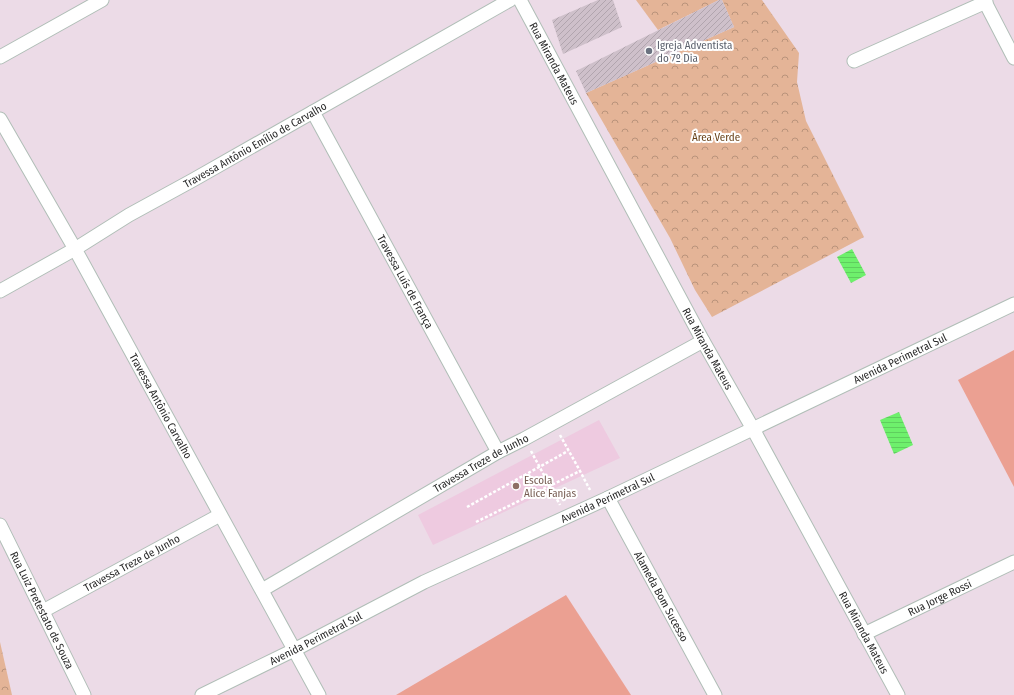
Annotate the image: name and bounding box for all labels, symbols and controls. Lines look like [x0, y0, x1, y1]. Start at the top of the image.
street label: Rua Miranda Mateus [526, 20, 581, 107]
place label: Igreja Adventista do 7º Dia [657, 39, 733, 65]
marker: Igreja Adventista do 7º Dia [644, 46, 654, 56]
street label: Travessa Antônio Emílio de Carvalho [181, 99, 329, 191]
park label: Área Verde [692, 130, 740, 144]
street label: Travessa Luís de França [374, 233, 436, 331]
street label: Rua Miranda Mateus [679, 306, 735, 392]
street label: Avenida Perimetral Sul [851, 331, 949, 387]
street label: Travessa Antônio Carvalho [126, 351, 195, 461]
street label: Travessa Treze de Junho [431, 432, 531, 495]
street label: Avenida Perimetral Sul [559, 471, 657, 526]
place label: Escola Alice Fanjas [524, 474, 576, 500]
marker: Escola Alice Fanjas [511, 481, 521, 491]
street label: Travessa Treze de Junho [82, 532, 182, 595]
street label: Alameda Bom Sucesso [631, 549, 691, 644]
street label: Rua Luiz Pretestato de Souza [7, 550, 76, 671]
street label: Rua Jorge Rossi [906, 577, 974, 619]
street label: Rua Miranda Mateus [836, 589, 891, 676]
street label: Avenida Perimetral Sul [268, 610, 364, 668]

